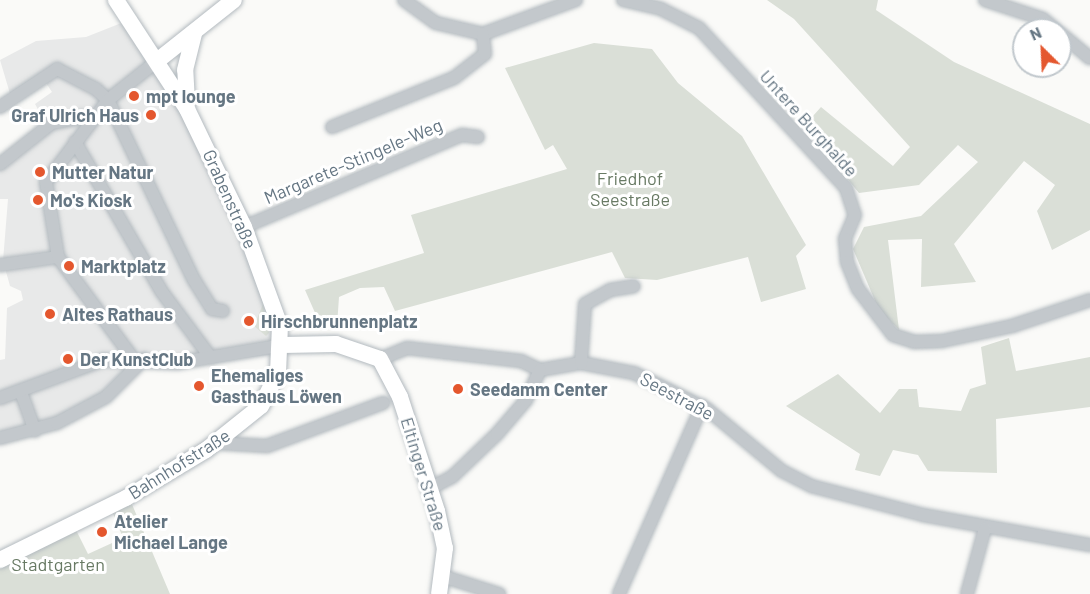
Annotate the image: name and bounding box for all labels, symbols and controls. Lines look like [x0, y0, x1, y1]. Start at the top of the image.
north arrow [1012, 18, 1072, 78]
text: N [1027, 22, 1044, 44]
street label: Untere Burghalde [755, 65, 863, 181]
place label: mpt lounge [146, 85, 236, 107]
marker: mpt lounge [127, 89, 141, 103]
place label: Graf Ulrich Haus [11, 104, 139, 126]
marker: Graf Ulrich Haus [144, 108, 158, 122]
street label: Margarete-Stingele-Weg [261, 114, 445, 208]
street label: Grabenstraße [199, 146, 261, 252]
place label: Mutter Natur [52, 161, 153, 183]
marker: Mutter Natur [33, 165, 47, 179]
park label: Friedhof Seestraße [590, 168, 670, 210]
place label: Mo's Kiosk [50, 189, 132, 211]
marker: Mo's Kiosk [31, 193, 45, 207]
place label: Marktplatz [81, 255, 166, 277]
marker: Marktplatz [62, 259, 76, 273]
place label: Altes Rathaus [62, 303, 173, 325]
marker: Altes Rathaus [43, 307, 57, 321]
place label: Hirschbrunnenplatz [261, 310, 417, 332]
marker: Hirschbrunnenplatz [242, 314, 256, 328]
place label: Der KunstClub [80, 348, 194, 370]
marker: Der KunstClub [61, 352, 75, 366]
place label: Ehemaliges Gasthaus Löwen [211, 365, 342, 407]
street label: Seestraße [637, 368, 717, 424]
place label: Seedamm Center [470, 378, 608, 400]
marker: Ehemaliges Gasthaus Löwen [192, 379, 206, 393]
marker: Seedamm Center [451, 382, 465, 396]
street label: Eltinger Straße [396, 415, 452, 533]
street label: Bahnhofstraße [124, 424, 234, 504]
place label: Atelier Michael Lange [114, 511, 228, 554]
marker: Atelier Michael Lange [95, 525, 109, 539]
park label: Stadtgarten [11, 553, 105, 575]

